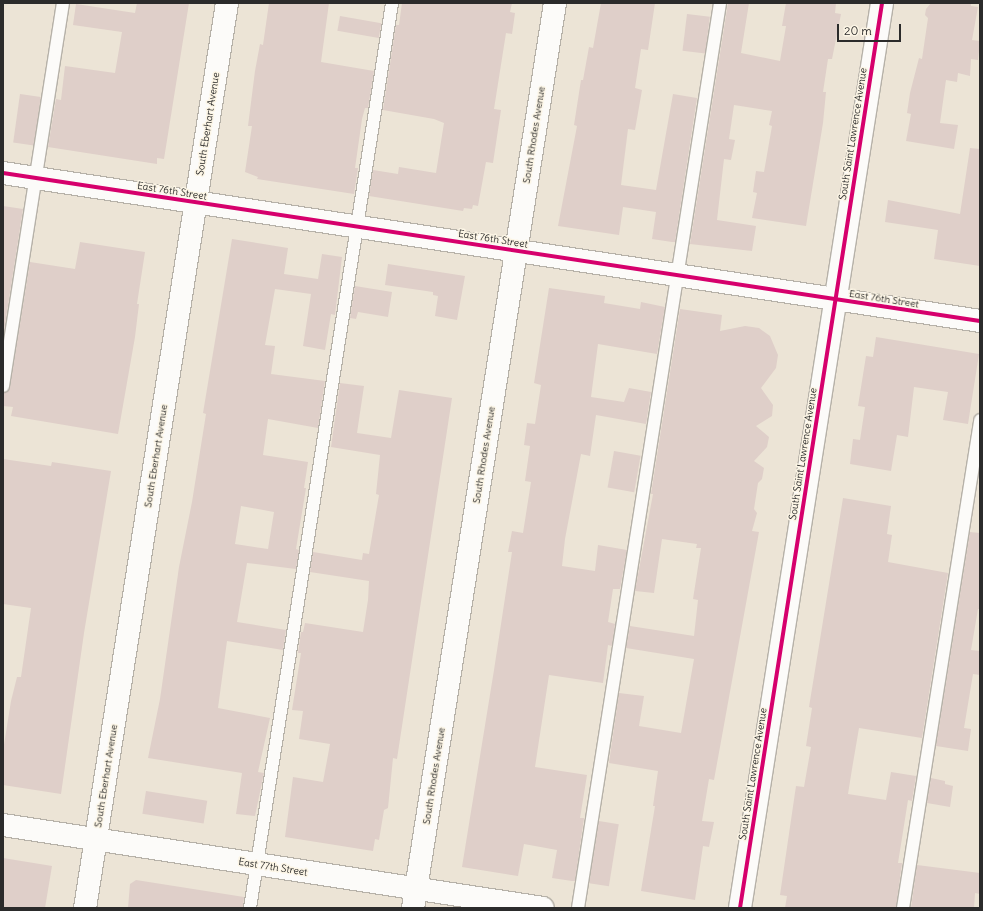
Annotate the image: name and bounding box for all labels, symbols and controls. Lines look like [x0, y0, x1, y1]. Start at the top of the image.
scale bar [839, 16, 903, 42]
text: 20 m [844, 23, 872, 38]
street label: South Saint Lawrence Avenue [837, 67, 869, 201]
street label: South Eberhart Avenue [194, 72, 222, 176]
street label: South Rhodes Avenue [520, 86, 548, 184]
street label: East 76th Street [136, 180, 208, 202]
street label: East 76th Street [457, 228, 529, 250]
street label: East 76th Street [848, 288, 920, 310]
street label: South Saint Lawrence Avenue [787, 387, 819, 521]
street label: South Eberhart Avenue [142, 404, 170, 508]
street label: South Rhodes Avenue [470, 406, 498, 504]
street label: South Saint Lawrence Avenue [737, 707, 769, 841]
street label: South Eberhart Avenue [92, 724, 120, 828]
street label: South Rhodes Avenue [420, 727, 448, 825]
street label: East 77th Street [238, 856, 308, 878]

